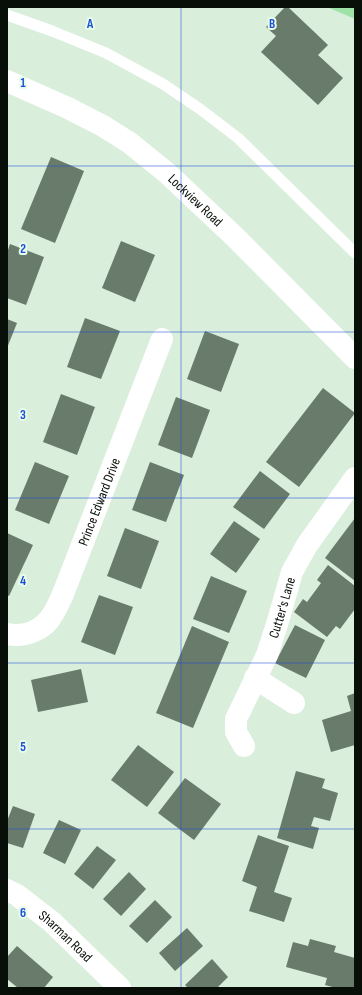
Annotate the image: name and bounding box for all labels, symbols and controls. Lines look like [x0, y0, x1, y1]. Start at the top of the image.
text: A [86, 16, 94, 32]
text: B [269, 16, 275, 32]
text: 1 [20, 75, 26, 91]
street label: Lockview Road [165, 170, 227, 230]
text: 2 [20, 241, 26, 257]
text: 3 [20, 407, 26, 423]
street label: Prince Edward Drive [74, 455, 124, 548]
text: 4 [20, 573, 26, 589]
street label: Cutter's Lane [265, 575, 299, 640]
text: 5 [20, 739, 26, 755]
text: 6 [20, 905, 26, 921]
street label: Sharman Road [36, 907, 96, 965]

